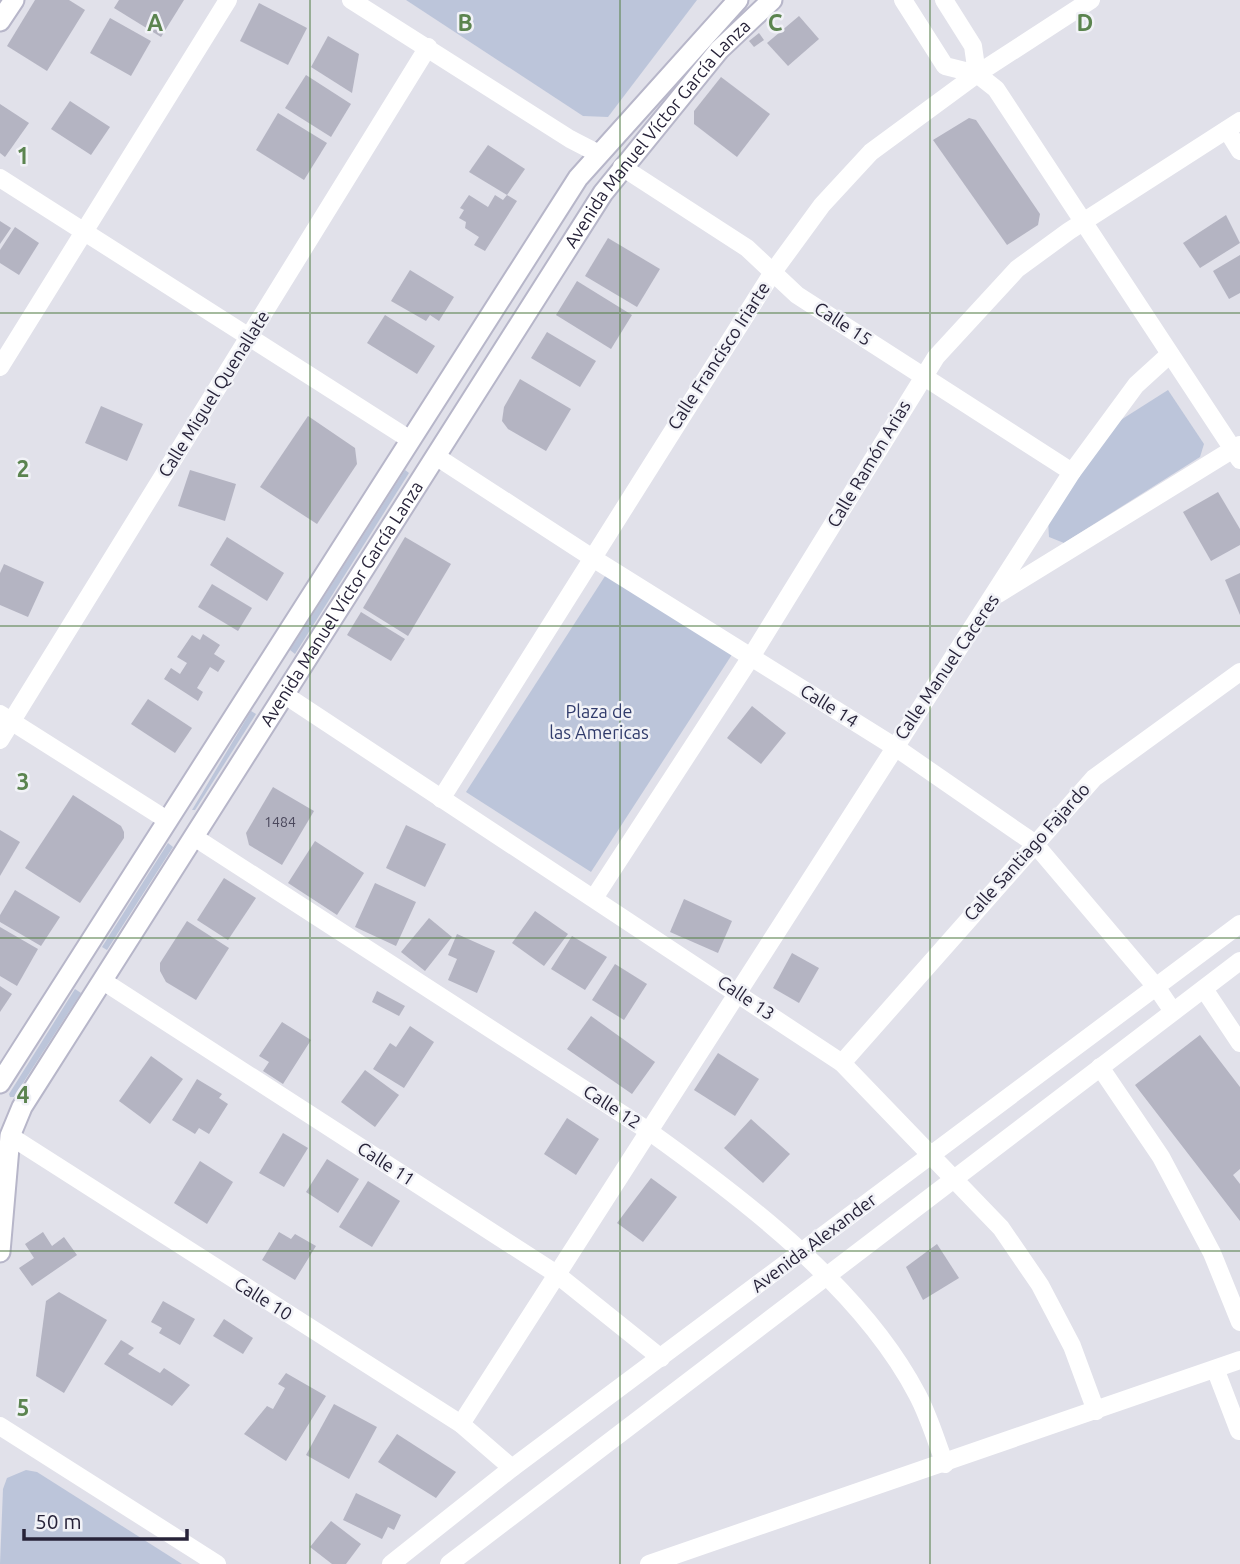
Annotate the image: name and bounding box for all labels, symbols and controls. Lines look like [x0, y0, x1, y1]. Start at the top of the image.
text: A [147, 10, 163, 35]
text: B [457, 10, 473, 35]
text: C [768, 10, 783, 35]
text: D [1077, 10, 1093, 35]
street label: Avenida Manuel Víctor García Lanza [560, 15, 754, 251]
text: 1 [17, 143, 29, 168]
street label: Calle Francisco Iriarte [663, 278, 773, 433]
street label: Calle 15 [811, 297, 876, 349]
street label: Calle Miguel Quenallate [154, 306, 274, 481]
street label: Calle Ramón Arias [822, 396, 914, 531]
text: 2 [17, 456, 29, 481]
street label: Avenida Manuel Víctor García Lanza [256, 477, 426, 730]
street label: Calle Manuel Caceres [890, 590, 1002, 743]
street label: Calle 14 [797, 680, 862, 731]
park label: Plaza de las Americas [549, 701, 649, 742]
text: 3 [17, 769, 29, 794]
street label: Calle Santiago Fajardo [959, 778, 1093, 924]
house number: 1484 [264, 814, 296, 830]
street label: Calle 13 [714, 971, 779, 1023]
street label: Calle 12 [580, 1080, 645, 1132]
text: 4 [17, 1082, 30, 1107]
street label: Calle 11 [354, 1137, 419, 1189]
street label: Avenida Alexander [747, 1189, 880, 1296]
street label: Calle 10 [231, 1273, 296, 1324]
text: 5 [17, 1395, 29, 1420]
scale bar [24, 1498, 187, 1542]
text: 50 m [35, 1509, 82, 1533]

